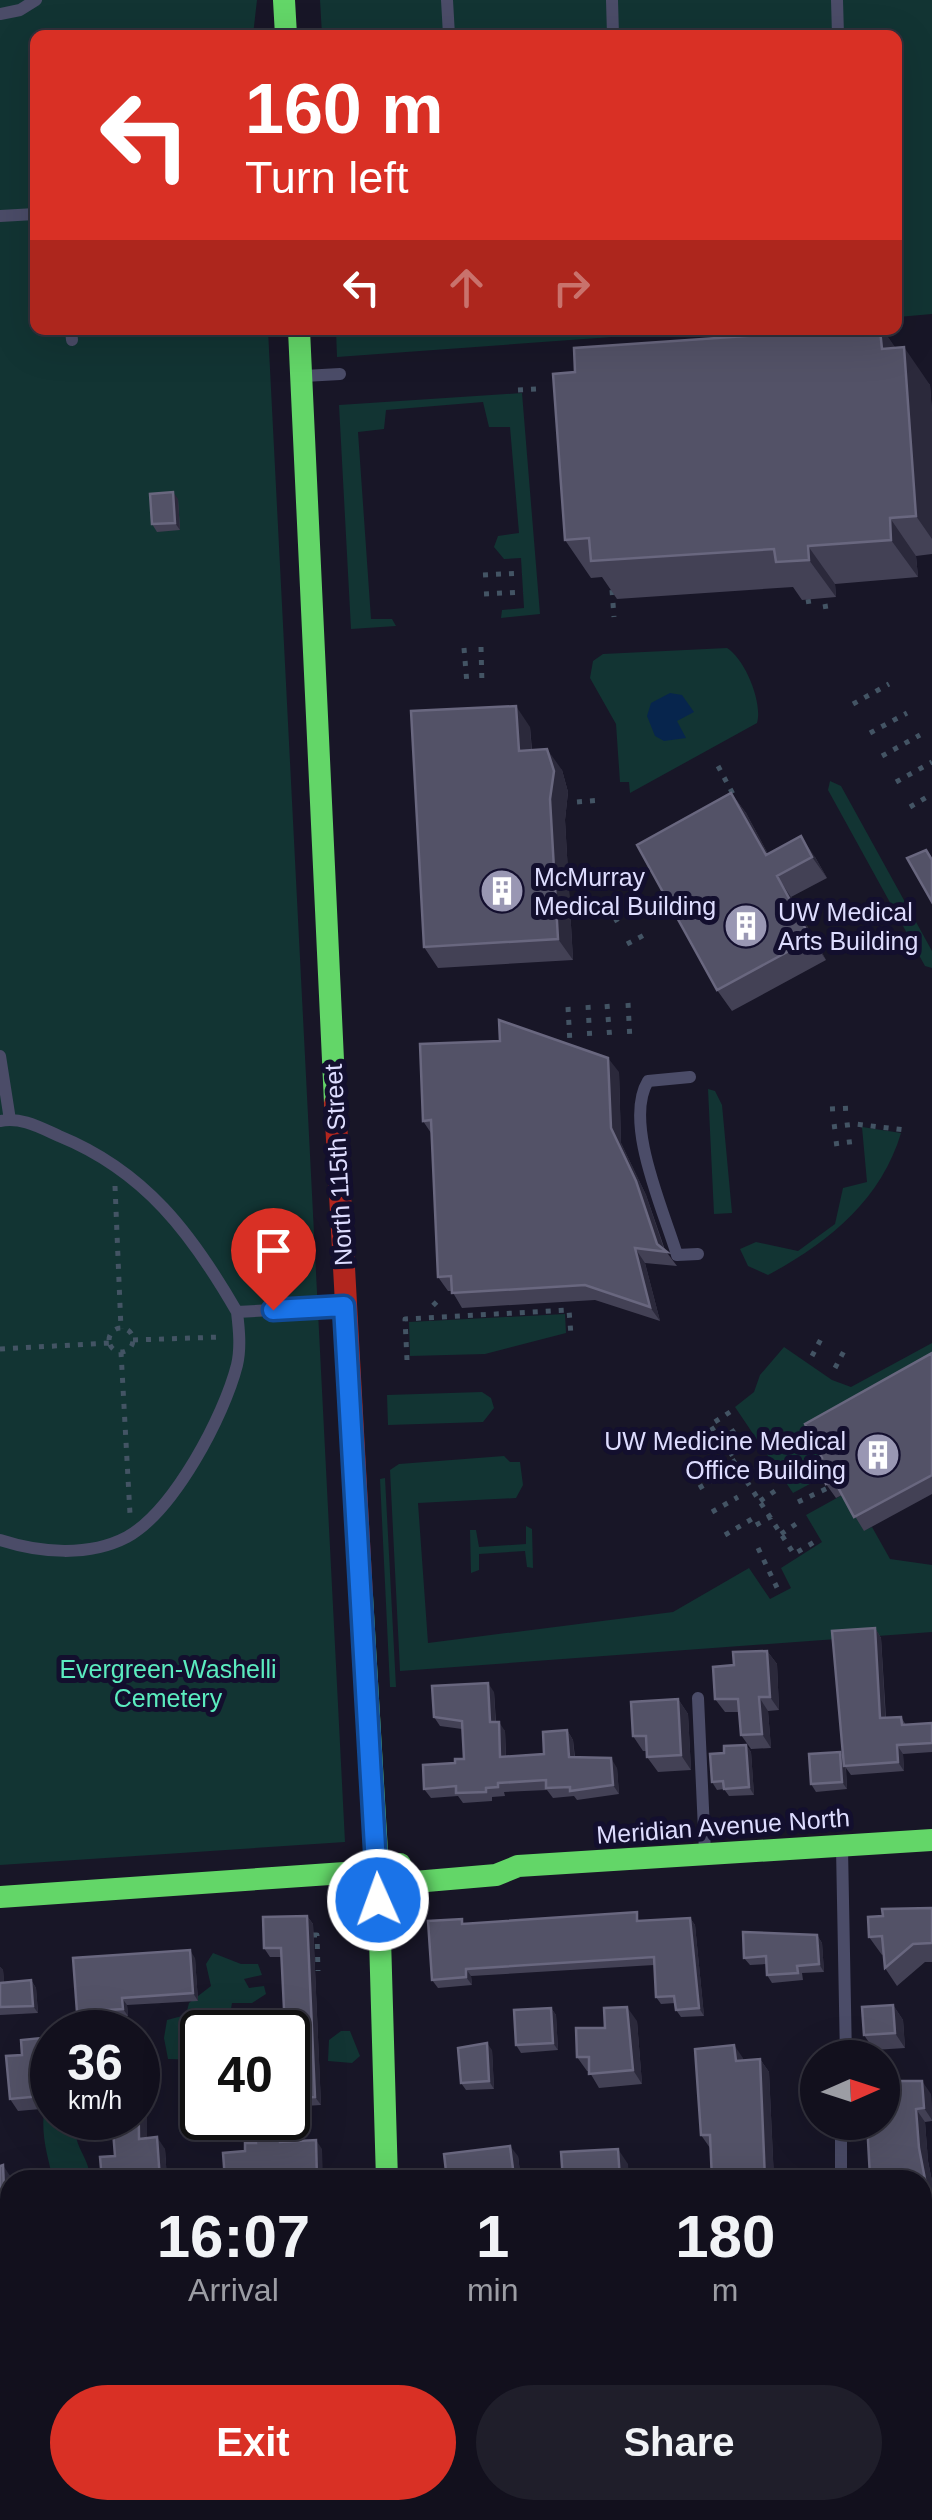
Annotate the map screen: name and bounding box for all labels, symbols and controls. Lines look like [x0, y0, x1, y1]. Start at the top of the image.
icon: left [80, 70, 210, 200]
text: 160 m [245, 70, 443, 148]
text: Turn left [245, 152, 408, 203]
icon: left [334, 260, 389, 315]
icon: ahead [439, 260, 494, 315]
icon: right [544, 260, 599, 315]
place label: McMurray Medical Building [534, 863, 716, 920]
building icon: McMurray Medical Building [479, 868, 525, 914]
place label: UW Medical Arts Building [778, 898, 918, 955]
building icon: UW Medical Arts Building [723, 903, 769, 949]
street label: North 115th Street [319, 1063, 357, 1267]
pin [231, 1208, 316, 1311]
icon: arrive [246, 1223, 301, 1278]
place label: UW Medicine Medical Office Building [604, 1427, 846, 1484]
building icon: UW Medicine Medical Office Building [855, 1432, 901, 1478]
park label: Evergreen-Washelli Cemetery [59, 1655, 277, 1712]
street label: Meridian Avenue North [595, 1803, 851, 1849]
position arrow [326, 1848, 430, 1952]
speed limit sign: 40 [180, 2010, 310, 2140]
text: 36 [67, 2035, 123, 2091]
north arrow [800, 2040, 900, 2140]
map controls [800, 2040, 900, 2140]
text: km/h [68, 2086, 122, 2114]
text: 16:07 [157, 2203, 310, 2270]
text: 1 [476, 2203, 509, 2270]
text: 180 [675, 2203, 775, 2270]
text: Arrival [188, 2272, 279, 2308]
text: min [467, 2272, 518, 2308]
text: m [712, 2272, 739, 2308]
button: Exit [50, 2385, 456, 2500]
button: Share [476, 2385, 882, 2500]

